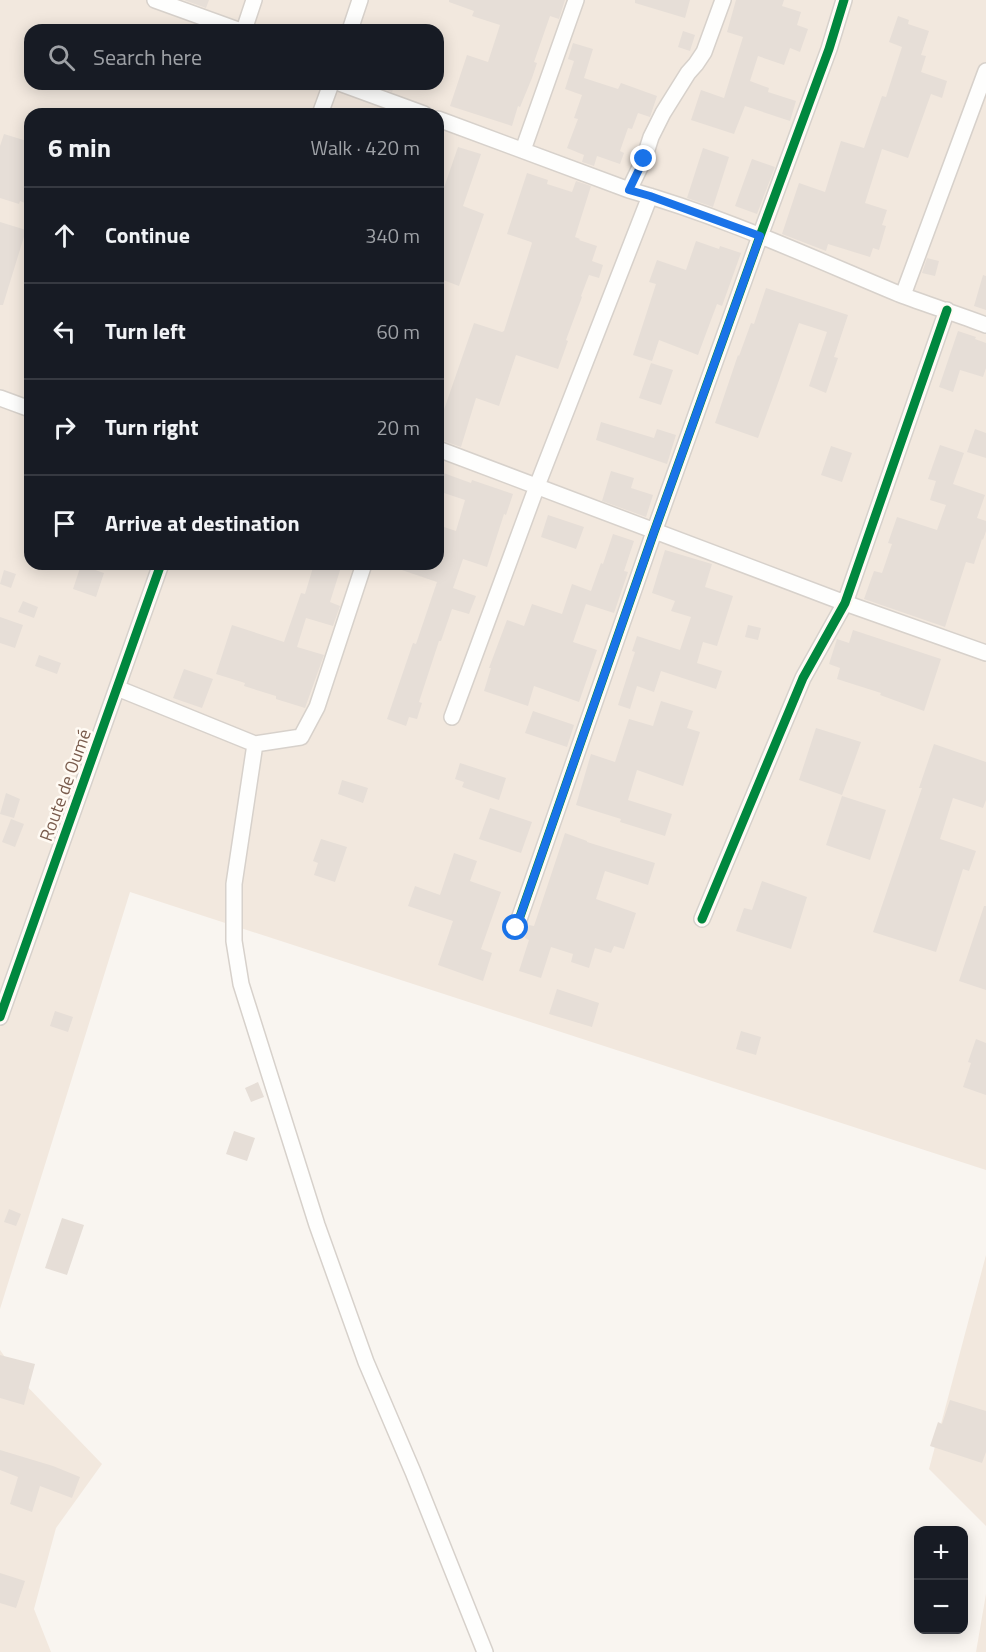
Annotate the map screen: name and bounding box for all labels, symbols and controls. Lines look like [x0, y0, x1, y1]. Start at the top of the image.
search box [24, 24, 444, 90]
text: Search here [93, 40, 202, 74]
icon: search [45, 41, 78, 74]
text: 6 min [48, 128, 111, 167]
text: Walk · 420 m [311, 132, 420, 163]
route end [630, 145, 656, 171]
text: Continue [105, 218, 190, 252]
icon: ahead [48, 219, 81, 252]
text: 340 m [365, 220, 420, 251]
text: Turn left [105, 314, 186, 348]
icon: left [48, 315, 81, 348]
text: 60 m [376, 316, 420, 347]
text: Turn right [105, 410, 199, 444]
icon: right [48, 411, 81, 444]
text: 20 m [376, 412, 420, 443]
text: Arrive at destination [105, 506, 300, 540]
icon: arrive [48, 507, 81, 540]
street label: Route de Oumé [32, 725, 98, 845]
route start [502, 914, 528, 940]
map controls [914, 1526, 968, 1634]
button: + [914, 1526, 968, 1580]
button: − [914, 1580, 968, 1634]

